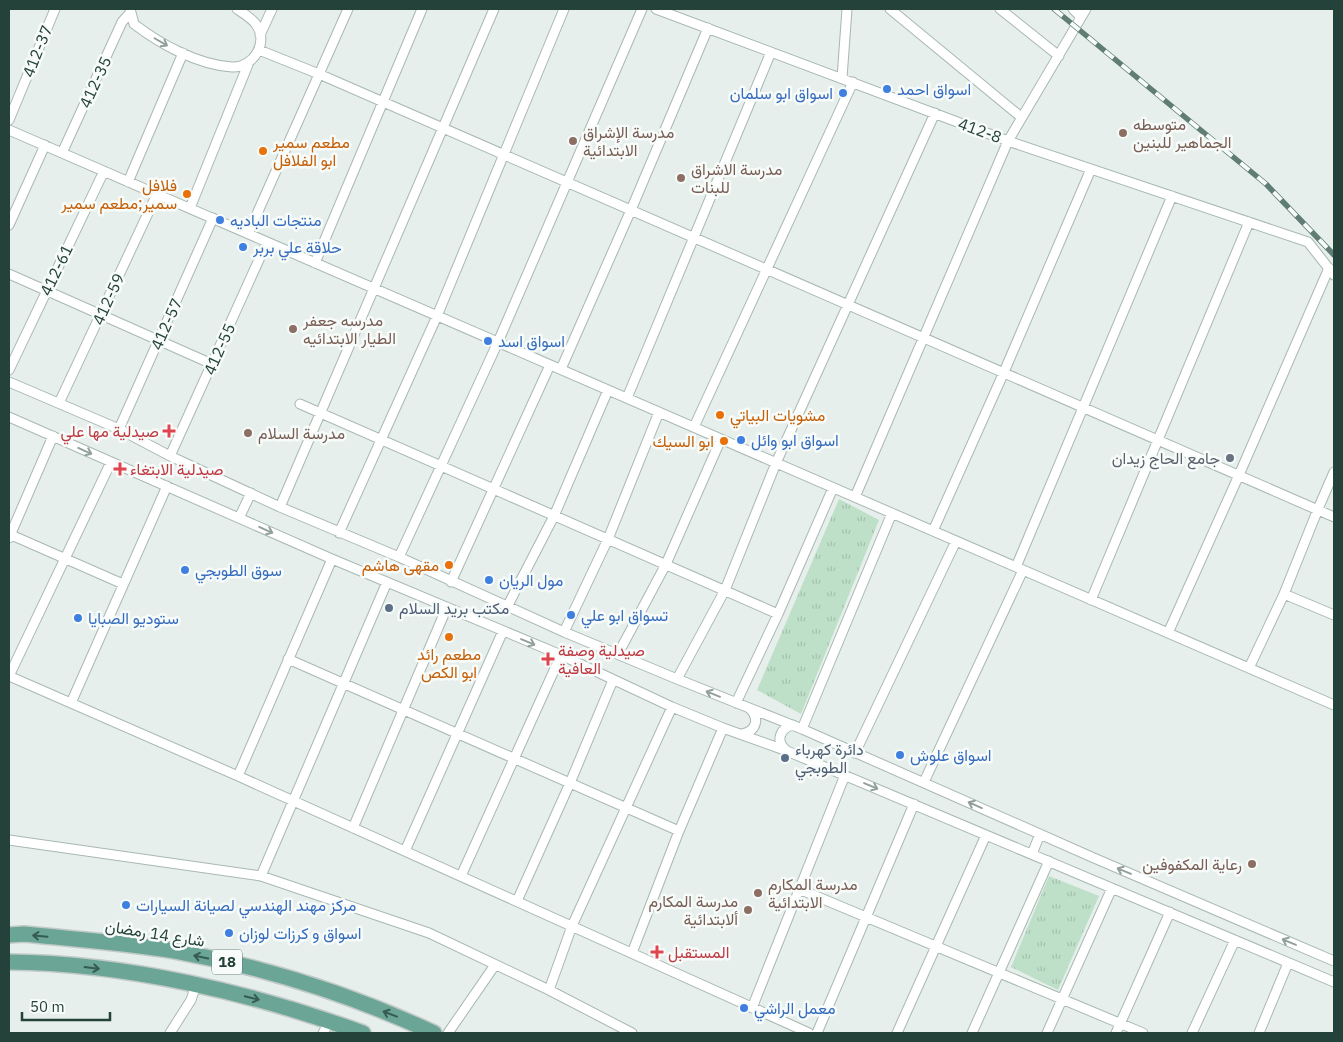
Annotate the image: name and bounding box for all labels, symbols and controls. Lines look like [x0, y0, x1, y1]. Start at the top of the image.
street label: 412-37 [18, 22, 56, 80]
one-way arrow [154, 37, 169, 47]
street label: 412-35 [74, 53, 116, 111]
place label: اسواق احمد [897, 79, 971, 100]
place label: اسواق ابو سلمان [730, 83, 833, 104]
marker: اسواق احمد [881, 83, 893, 95]
marker: اسواق ابو سلمان [837, 87, 849, 99]
street label: 412-8 [956, 113, 1004, 147]
place label: متوسطه الجماهير للبنين [1133, 114, 1232, 153]
place label: مدرسة الإشراق الابتدائية [583, 122, 674, 160]
marker: متوسطه الجماهير للبنين [1117, 127, 1129, 139]
place label: مطعم سمير ابو الفلافل [272, 132, 350, 171]
marker: مدرسة الإشراق الابتدائية [567, 135, 579, 147]
marker: مطعم سمير ابو الفلافل [257, 145, 269, 157]
place label: مدرسة الاشراق للبنات [691, 159, 782, 197]
marker: مدرسة الاشراق للبنات [675, 172, 687, 184]
place label: فلافل سمير;مطعم سمير [60, 175, 177, 214]
marker: فلافل سمير;مطعم سمير [181, 188, 193, 200]
place label: منتجات الباديه [230, 210, 322, 230]
marker: منتجات الباديه [214, 214, 226, 226]
place label: حلاقة علي بربر [252, 237, 342, 261]
street label: 412-61 [35, 241, 77, 299]
marker: حلاقة علي بربر [237, 241, 249, 253]
street label: 412-59 [87, 270, 129, 328]
street label: 412-57 [146, 295, 186, 353]
place label: مدرسه جعفر الطيار الابتدائيه [302, 310, 396, 349]
street label: 412-55 [199, 320, 239, 378]
marker: مدرسه جعفر الطيار الابتدائيه [287, 323, 299, 335]
place label: اسواق اسد [498, 331, 565, 352]
marker: اسواق اسد [482, 335, 494, 347]
place label: مشويات البياتي [730, 405, 825, 429]
marker: مشويات البياتي [714, 409, 726, 421]
place label: صيدلية مها علي [61, 421, 159, 445]
place label: مدرسة السلام [258, 423, 345, 444]
marker: صيدلية مها علي [163, 425, 175, 437]
marker: مدرسة السلام [242, 427, 254, 439]
place label: اسواق ابو وائل [751, 430, 839, 451]
place label: ابو السيك [652, 431, 714, 452]
marker: اسواق ابو وائل [735, 434, 747, 446]
marker: ابو السيك [718, 435, 730, 447]
one-way arrow [77, 446, 92, 456]
place label: جامع الحاج زيدان [1112, 448, 1220, 470]
marker: جامع الحاج زيدان [1224, 452, 1236, 464]
place label: صيدلية الابتغاء [130, 459, 223, 479]
marker: صيدلية الابتغاء [114, 463, 126, 475]
one-way arrow [258, 525, 273, 535]
place label: مقهى هاشم [362, 555, 439, 576]
marker: مقهى هاشم [443, 559, 455, 571]
place label: سوق الطوبجي [195, 560, 282, 584]
marker: سوق الطوبجي [179, 564, 191, 576]
place label: مول الريان [499, 570, 563, 591]
marker: مول الريان [483, 574, 495, 586]
place label: مكتب بريد السلام [399, 598, 509, 619]
marker: مكتب بريد السلام [383, 602, 395, 614]
place label: تسواق ابو علي [581, 605, 668, 629]
place label: ستوديو الصبايا [88, 608, 179, 629]
marker: تسواق ابو علي [565, 609, 577, 621]
marker: ستوديو الصبايا [72, 612, 84, 624]
marker: مطعم رائد ابو الكص [443, 631, 455, 643]
one-way arrow [521, 638, 536, 647]
place label: صيدلية وصفة العافية [558, 640, 645, 678]
place label: مطعم رائد ابو الكص [417, 644, 481, 683]
marker: صيدلية وصفة العافية [542, 653, 554, 665]
one-way arrow [706, 689, 721, 698]
place label: دائرة كهرباء الطوبجي [795, 739, 864, 781]
place label: اسواق علوش [910, 745, 991, 766]
marker: اسواق علوش [894, 749, 906, 761]
marker: دائرة كهرباء الطوبجي [779, 752, 791, 764]
one-way arrow [863, 782, 878, 792]
one-way arrow [968, 800, 983, 810]
place label: رعاية المكفوفين [1142, 854, 1242, 875]
marker: رعاية المكفوفين [1246, 858, 1258, 870]
one-way arrow [1117, 866, 1132, 875]
place label: مدرسة المكارم الابتدائية [768, 874, 858, 912]
marker: مدرسة المكارم الابتدائية [752, 887, 764, 899]
place label: مدرسة المكارم ألابتدائية [648, 891, 738, 929]
place label: مركز مهند الهندسي لصيانة السيارات [136, 895, 356, 919]
marker: مركز مهند الهندسي لصيانة السيارات [120, 899, 132, 911]
marker: مدرسة المكارم ألابتدائية [742, 904, 754, 916]
street label: شارع 14 رمضان [103, 915, 206, 953]
place label: اسواق و كرزات لوزان [239, 923, 361, 944]
marker: اسواق و كرزات لوزان [223, 927, 235, 939]
one-way arrow [32, 931, 48, 941]
one-way arrow [1282, 936, 1297, 946]
place label: المستقبل [668, 942, 729, 963]
marker: المستقبل [650, 945, 664, 959]
road number: 18 [212, 950, 242, 974]
one-way arrow [193, 952, 209, 961]
one-way arrow [84, 963, 100, 973]
scale bar [22, 990, 110, 1022]
one-way arrow [243, 994, 259, 1003]
text: 50 m [30, 997, 65, 1016]
place label: معمل الراشي [754, 998, 835, 1022]
marker: معمل الراشي [738, 1002, 750, 1014]
one-way arrow [382, 1009, 398, 1018]

